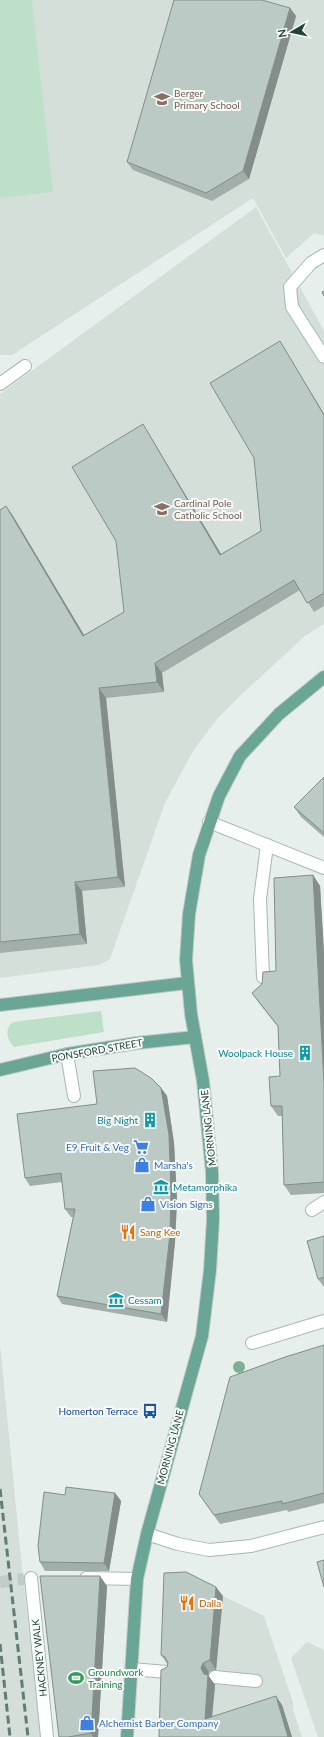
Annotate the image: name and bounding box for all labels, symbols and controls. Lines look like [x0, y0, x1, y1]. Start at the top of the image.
north arrow [272, 12, 312, 52]
text: N [275, 28, 289, 39]
place label: Berger Primary School [174, 87, 240, 111]
school or university icon: Berger Primary School [153, 90, 171, 108]
place label: Cardinal Pole Catholic School [174, 497, 242, 521]
school or university icon: Cardinal Pole Catholic School [153, 500, 171, 518]
street label: PONSFORD STREET [51, 1036, 144, 1064]
building icon: Woolpack House [296, 1044, 314, 1062]
place label: Woolpack House [218, 1047, 293, 1059]
street label: MORNING LANE [198, 1089, 218, 1167]
building icon: Big Night [141, 1111, 159, 1129]
place label: Big Night [97, 1114, 138, 1126]
supermarket icon: E9 Fruit & Veg [132, 1138, 150, 1156]
place label: E9 Fruit & Veg [66, 1141, 129, 1153]
shop icon: Marsha's [133, 1156, 151, 1174]
place label: Marsha's [154, 1159, 193, 1171]
museum icon: Metamorphika [152, 1178, 170, 1196]
place label: Metamorphika [173, 1181, 237, 1193]
shop icon: Vision Signs [139, 1195, 157, 1213]
place label: Vision Signs [160, 1198, 213, 1210]
restaurant icon: Sang Kee [119, 1223, 137, 1241]
place label: Sang Kee [140, 1226, 180, 1238]
museum icon: Cessam [107, 1291, 125, 1309]
place label: Cessam [128, 1294, 162, 1306]
bus stop icon: Homerton Terrace [141, 1402, 159, 1420]
place label: Homerton Terrace [59, 1405, 138, 1417]
street label: MORNING LANE [154, 1408, 186, 1486]
restaurant icon: Dalla [178, 1594, 196, 1612]
place label: Dalla [199, 1597, 221, 1609]
street label: HACKNEY WALK [29, 1618, 49, 1697]
place label: Groundwork Training [88, 1666, 144, 1690]
sports icon: Groundwork Training [67, 1669, 85, 1687]
shop icon: Alchemist Barber Company [78, 1714, 96, 1732]
place label: Alchemist Barber Company [99, 1717, 219, 1729]

